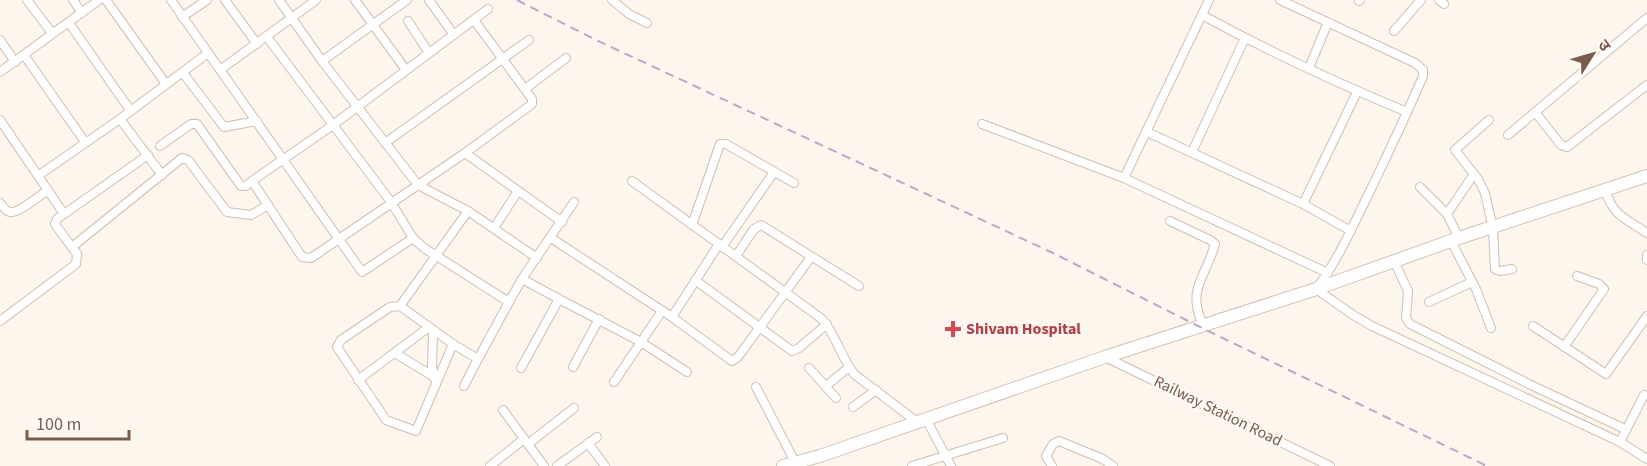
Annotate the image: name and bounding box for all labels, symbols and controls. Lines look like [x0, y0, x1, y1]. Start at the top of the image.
north arrow [1563, 24, 1623, 84]
text: उ [1593, 35, 1616, 56]
place label: Shivam Hospital [966, 318, 1081, 340]
marker: Shivam Hospital [944, 320, 962, 338]
street label: Railway Station Road [1150, 370, 1286, 452]
scale bar [27, 403, 129, 441]
text: 100 m [36, 412, 81, 437]

